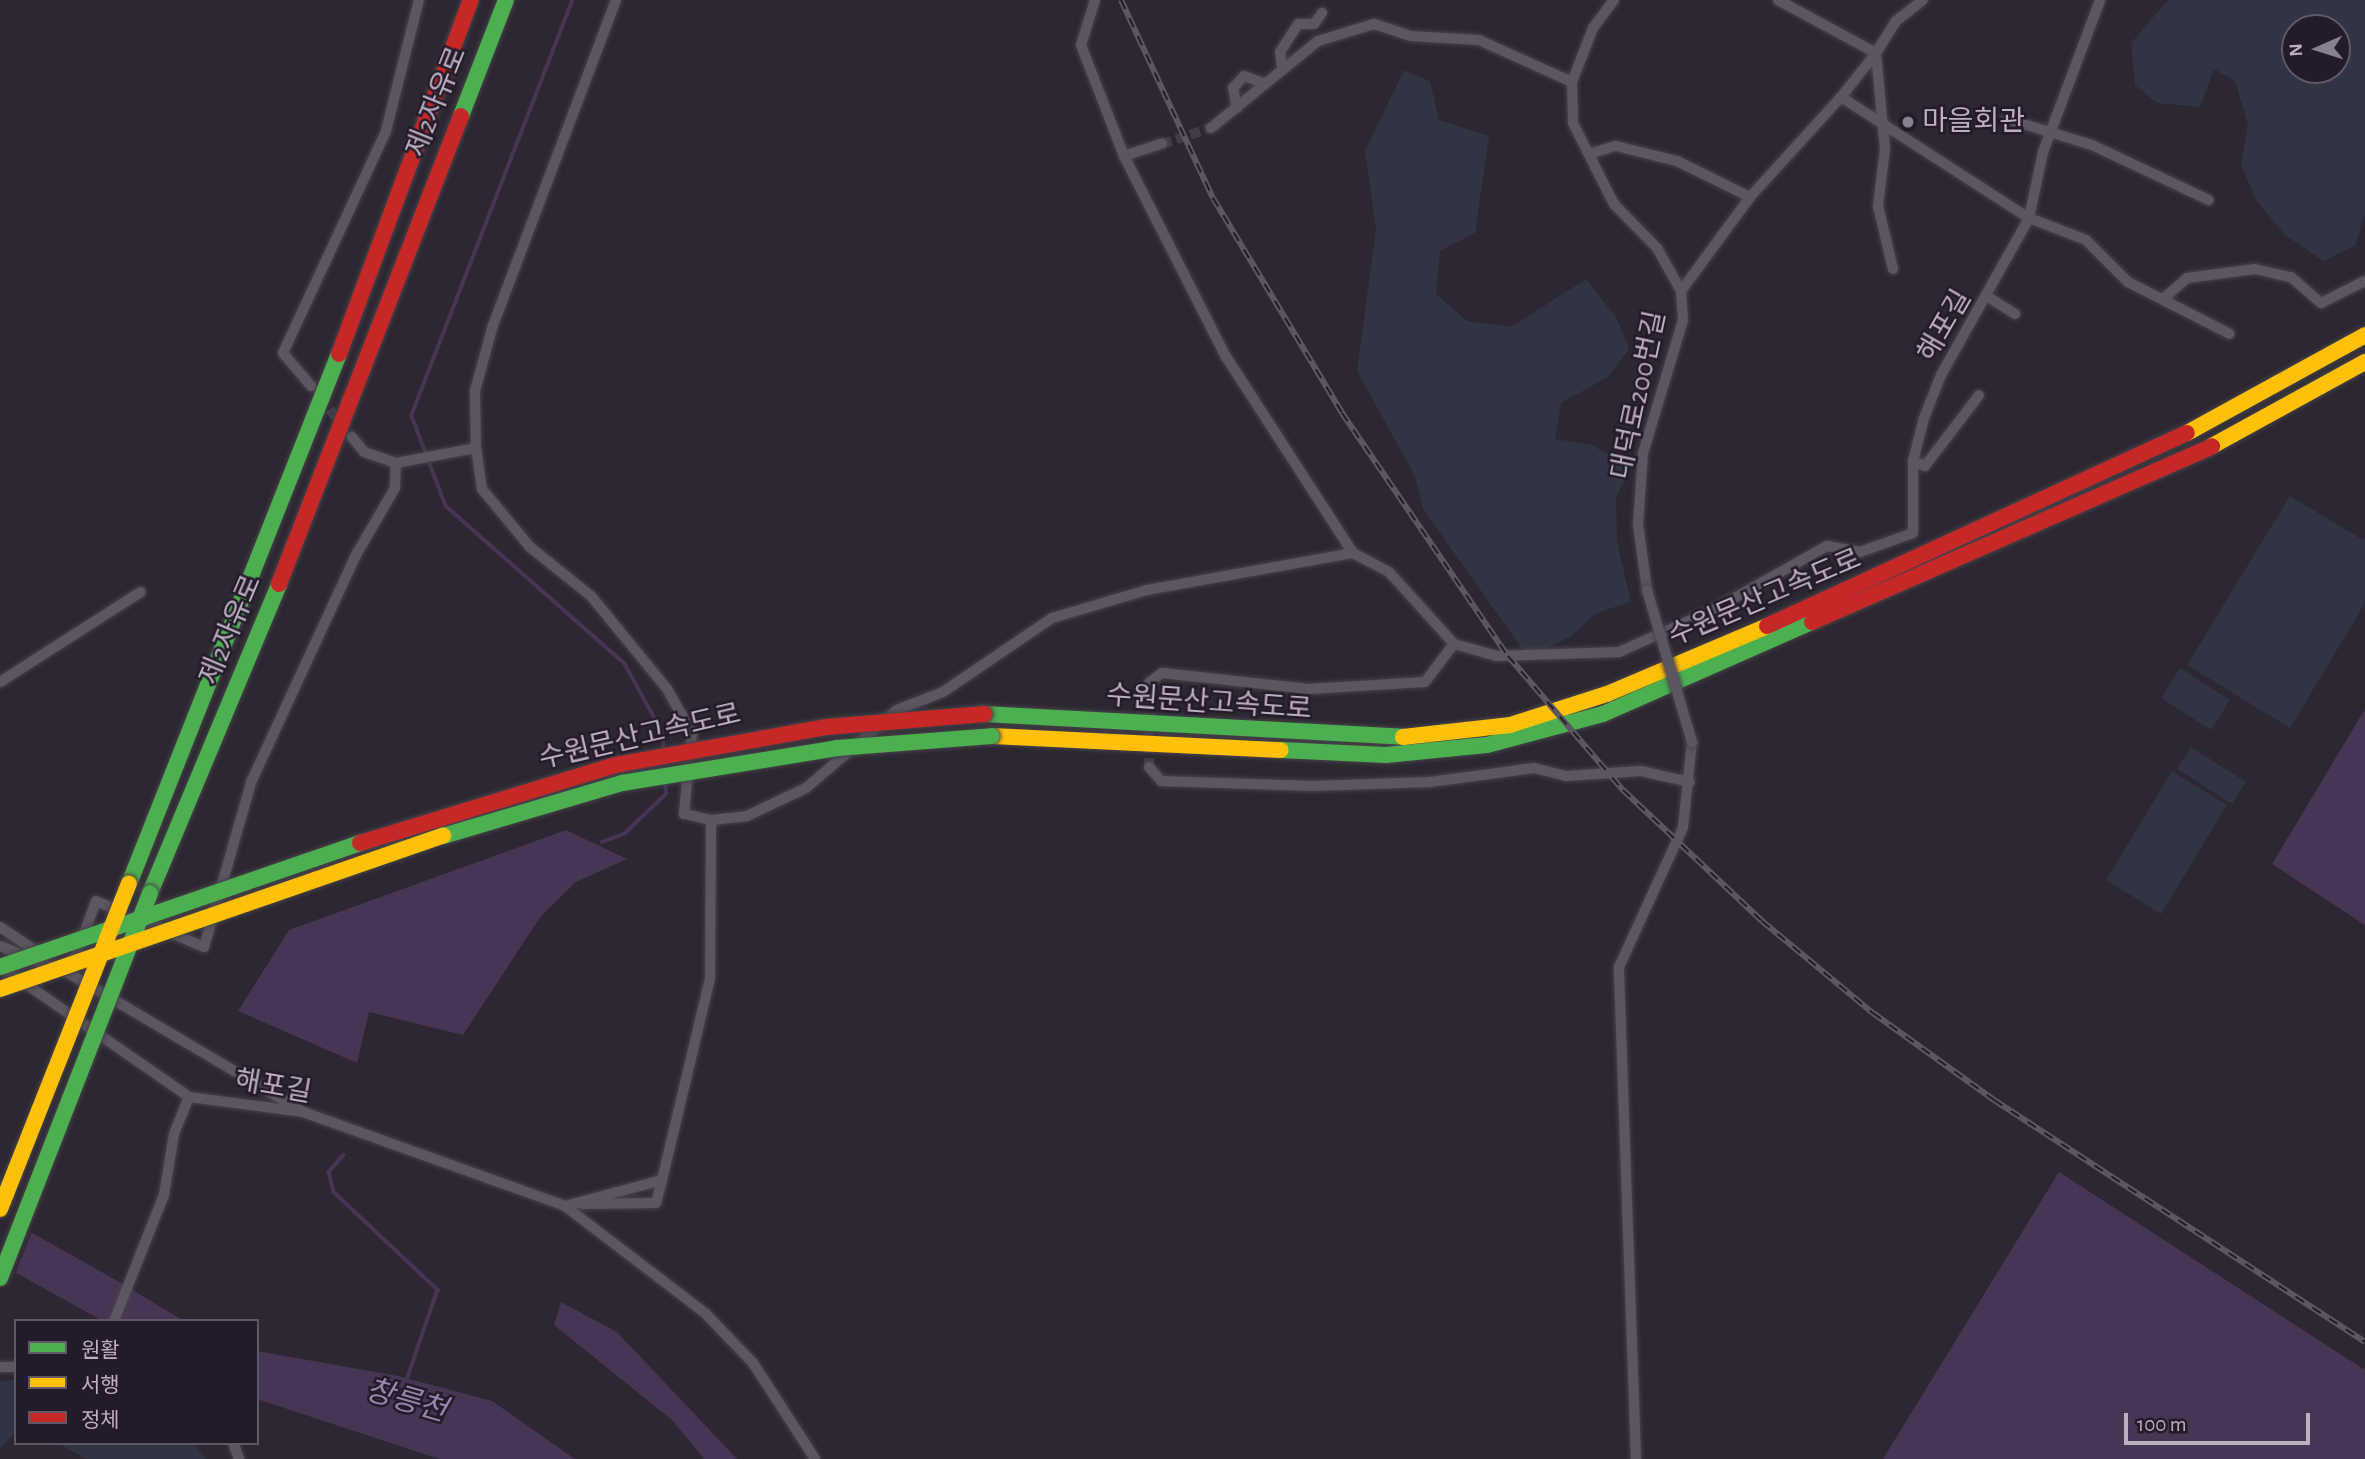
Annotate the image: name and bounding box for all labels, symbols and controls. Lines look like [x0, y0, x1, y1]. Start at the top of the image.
north arrow [2281, 14, 2351, 84]
street label: 제2자유로 [400, 42, 474, 162]
text: N [2287, 43, 2306, 57]
place label: 마을회관 [1922, 105, 2025, 139]
marker: 마을회관 [1900, 114, 1916, 130]
street label: 해포길 [1911, 284, 1979, 368]
street label: 대덕로200번길 [1605, 308, 1673, 482]
street label: 수원문산고속도로 [1664, 542, 1866, 654]
street label: 제2자유로 [193, 570, 269, 690]
street label: 수원문산고속도로 [1105, 679, 1313, 727]
street label: 수원문산고속도로 [536, 697, 744, 777]
street label: 해포길 [232, 1064, 314, 1110]
legend [14, 1319, 259, 1445]
text: 원활 [81, 1340, 120, 1361]
water label: 창릉천 [361, 1372, 451, 1430]
text: 서행 [81, 1375, 120, 1396]
scale bar [2127, 1400, 2312, 1444]
text: 정체 [81, 1410, 120, 1431]
text: 100 m [2137, 1414, 2187, 1435]

